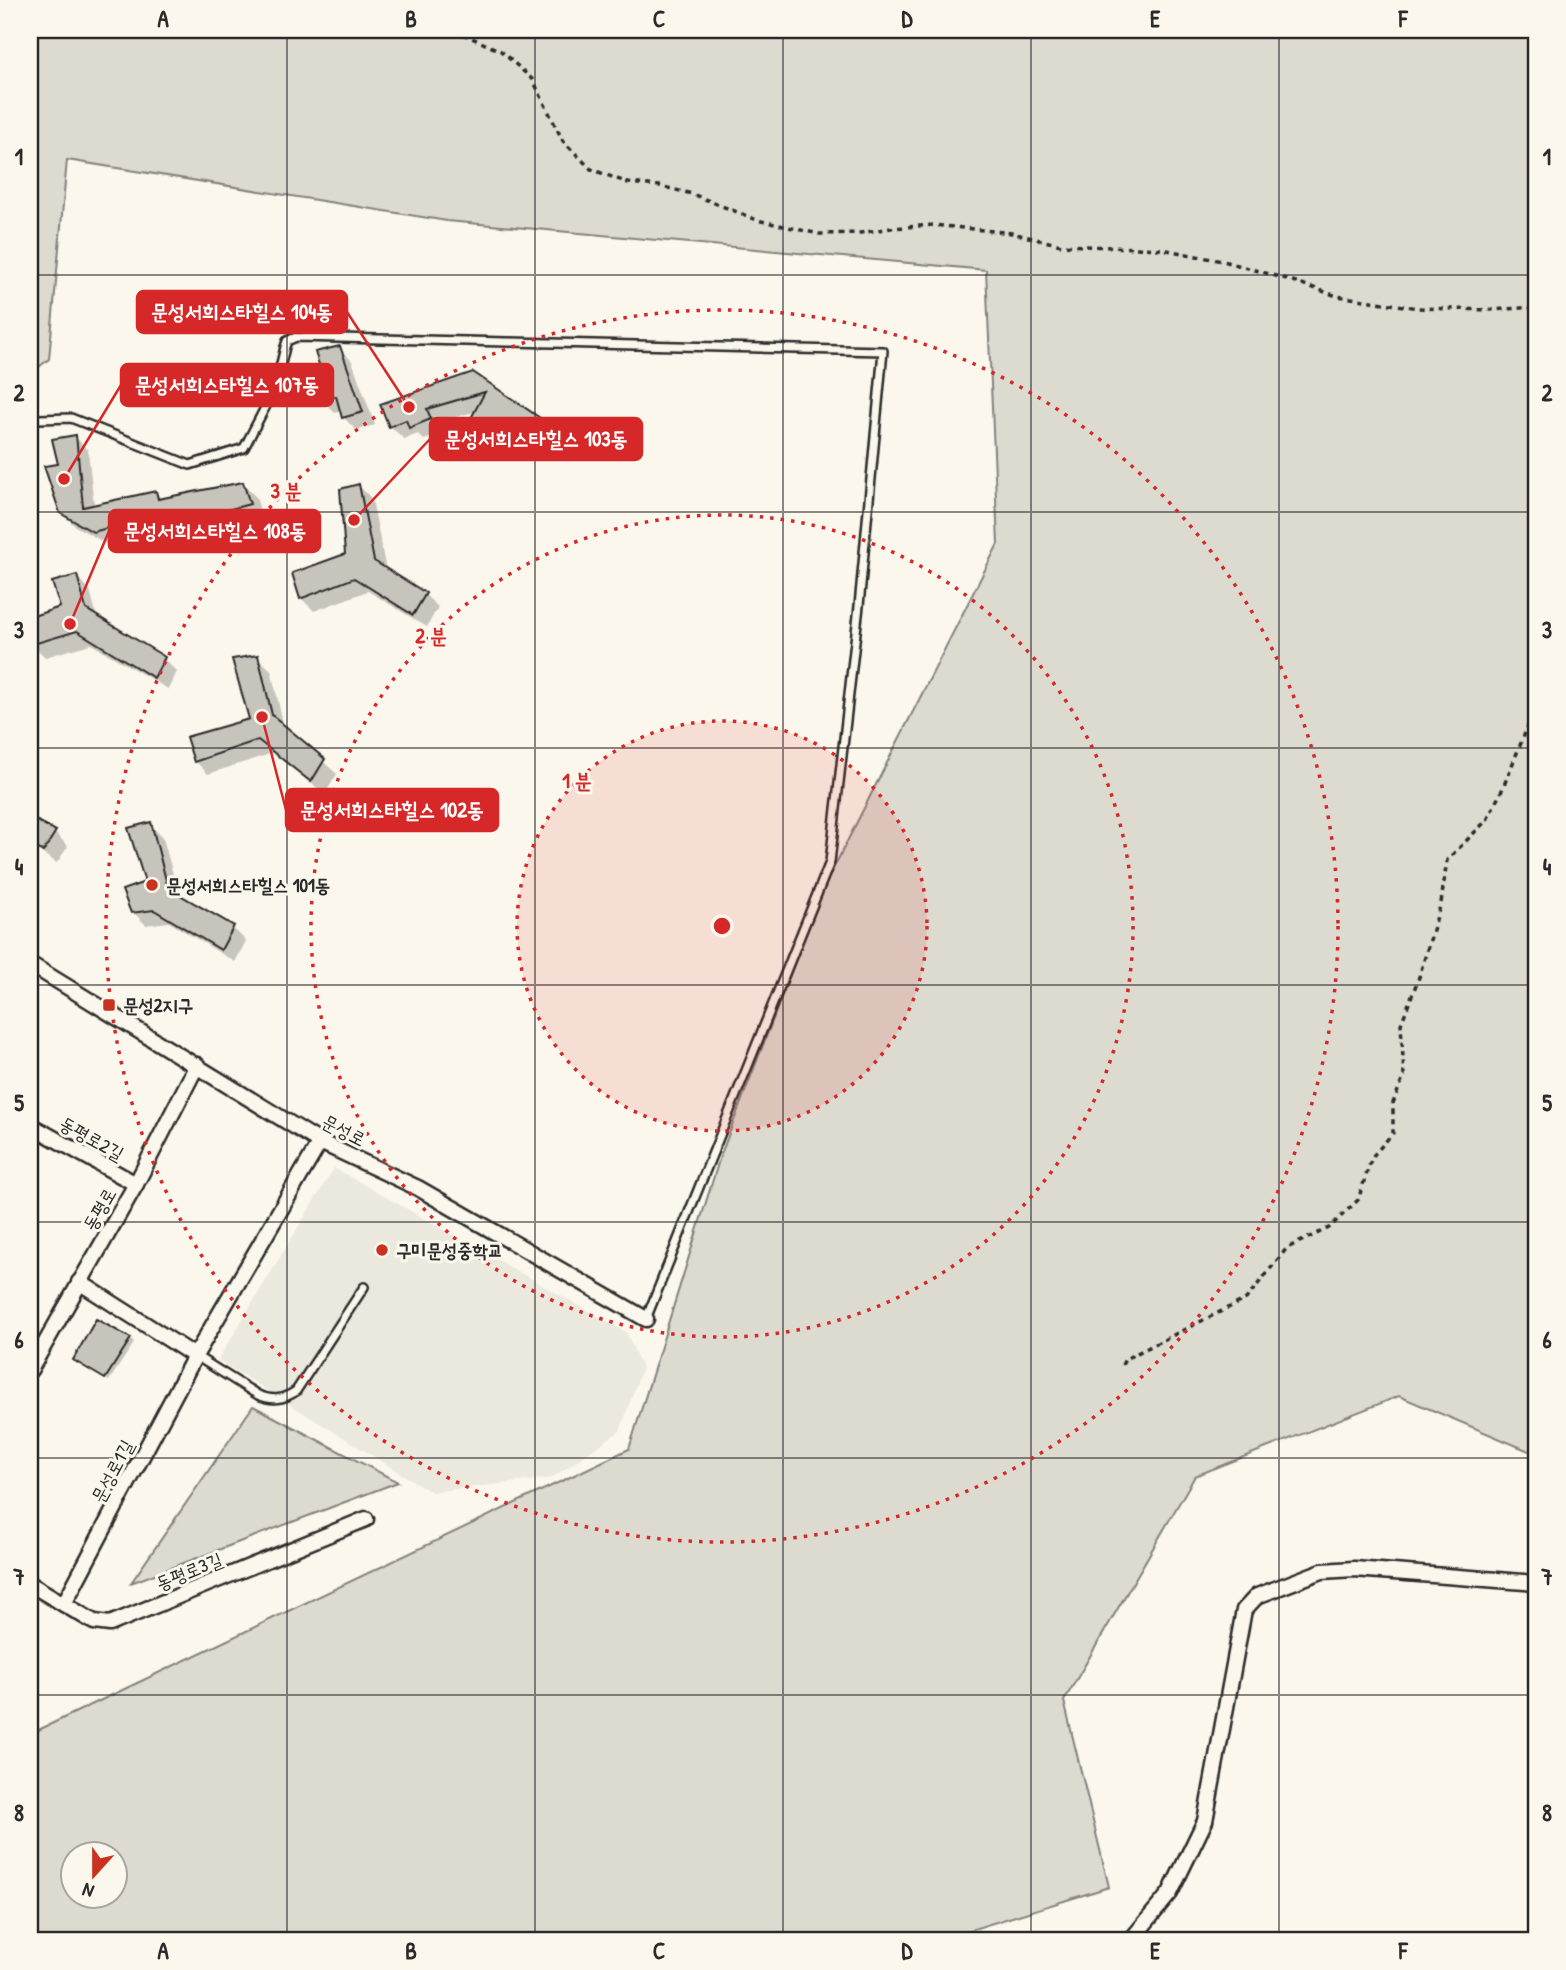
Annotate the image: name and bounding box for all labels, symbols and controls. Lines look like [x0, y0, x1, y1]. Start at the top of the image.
text: A [157, 3, 169, 34]
text: B [405, 3, 417, 34]
text: C [653, 3, 665, 34]
text: D [902, 3, 914, 34]
text: E [1150, 3, 1161, 34]
text: F [1398, 3, 1409, 34]
text: 1 [15, 141, 23, 172]
text: 1 [1543, 141, 1551, 172]
callout: 문성서희스타힐스 104동 [137, 291, 347, 333]
text: 문성서희스타힐스 104동 [151, 297, 333, 326]
callout: 문성서희스타힐스 107동 [121, 364, 333, 406]
text: 문성서희스타힐스 107동 [135, 370, 319, 399]
text: 2 [14, 377, 25, 408]
text: 2 [1542, 377, 1553, 408]
callout: 문성서희스타힐스 103동 [430, 418, 642, 460]
text: 문성서희스타힐스 103동 [444, 424, 628, 453]
text: 3 분 [270, 476, 302, 505]
callout: 문성서희스타힐스 108동 [109, 510, 320, 552]
text: 문성서희스타힐스 108동 [123, 516, 307, 545]
text: 3 [14, 614, 24, 645]
text: 3 [1542, 614, 1552, 645]
text: 2 분 [415, 621, 447, 650]
text: 1 분 [562, 766, 592, 795]
callout: 문성서희스타힐스 102동 [286, 789, 498, 831]
text: 문성서희스타힐스 102동 [300, 795, 484, 824]
text: 4 [15, 851, 24, 882]
text: 4 [1543, 851, 1552, 882]
place label: 문성서희스타힐스 101동 [166, 872, 330, 898]
marker: 문성서희스타힐스 101동 [144, 877, 160, 893]
centre of rings [710, 914, 734, 938]
place label: 문성2지구 [123, 992, 193, 1018]
marker: 문성2지구 [101, 997, 117, 1013]
text: 5 [14, 1087, 24, 1118]
text: 5 [1542, 1087, 1552, 1118]
street label: 문성로 [318, 1108, 370, 1152]
street label: 동평로2길 [55, 1110, 129, 1166]
street label: 동평로 [76, 1183, 122, 1235]
place label: 구미문성중학교 [396, 1237, 503, 1263]
marker: 구미문성중학교 [374, 1242, 390, 1258]
text: 6 [14, 1324, 24, 1355]
text: 6 [1542, 1324, 1552, 1355]
street label: 문성로1길 [85, 1435, 139, 1507]
street label: 동평로3길 [152, 1546, 226, 1596]
text: 7 [12, 1561, 25, 1592]
text: 7 [1540, 1561, 1553, 1592]
text: 8 [14, 1797, 24, 1828]
text: 8 [1542, 1797, 1552, 1828]
north arrow [60, 1840, 130, 1910]
text: N [79, 1877, 97, 1905]
text: A [157, 1935, 169, 1966]
text: B [405, 1935, 417, 1966]
text: C [653, 1935, 665, 1966]
text: D [902, 1935, 914, 1966]
text: E [1150, 1935, 1161, 1966]
text: F [1398, 1935, 1409, 1966]

